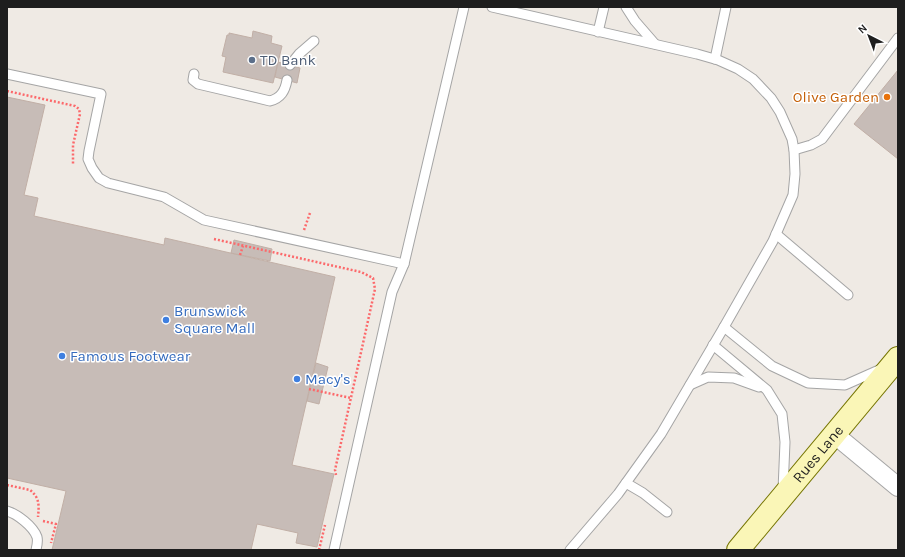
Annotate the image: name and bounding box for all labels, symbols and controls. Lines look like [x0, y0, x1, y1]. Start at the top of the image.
north arrow [849, 16, 889, 56]
text: N [855, 21, 870, 36]
place label: TD Bank [260, 51, 316, 69]
marker: TD Bank [247, 55, 257, 65]
place label: Olive Garden [793, 88, 879, 106]
marker: Olive Garden [882, 92, 892, 102]
place label: Brunswick Square Mall [174, 302, 255, 337]
marker: Brunswick Square Mall [161, 315, 171, 325]
place label: Famous Footwear [70, 347, 191, 365]
marker: Famous Footwear [57, 351, 67, 361]
place label: Macy's [305, 370, 351, 388]
marker: Macy's [292, 374, 302, 384]
street label: Rues Lane [789, 422, 847, 486]

